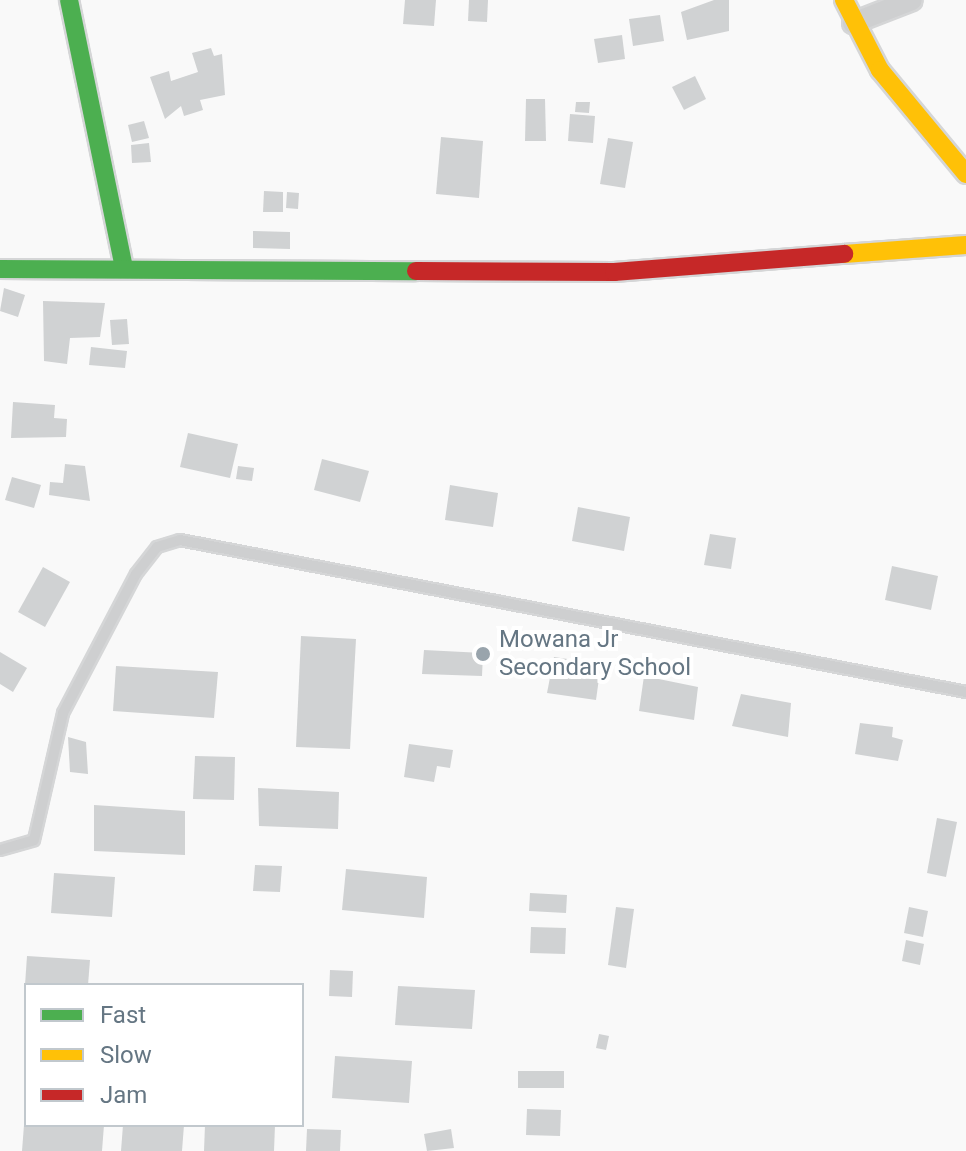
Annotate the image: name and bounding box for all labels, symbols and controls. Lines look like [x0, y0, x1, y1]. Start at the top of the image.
place label: Mowana Jr Secondary School [499, 626, 691, 682]
marker: Mowana Jr Secondary School [474, 645, 492, 663]
legend [24, 983, 304, 1127]
text: Fast [100, 1001, 146, 1029]
text: Slow [100, 1041, 152, 1069]
text: Jam [100, 1081, 147, 1109]

